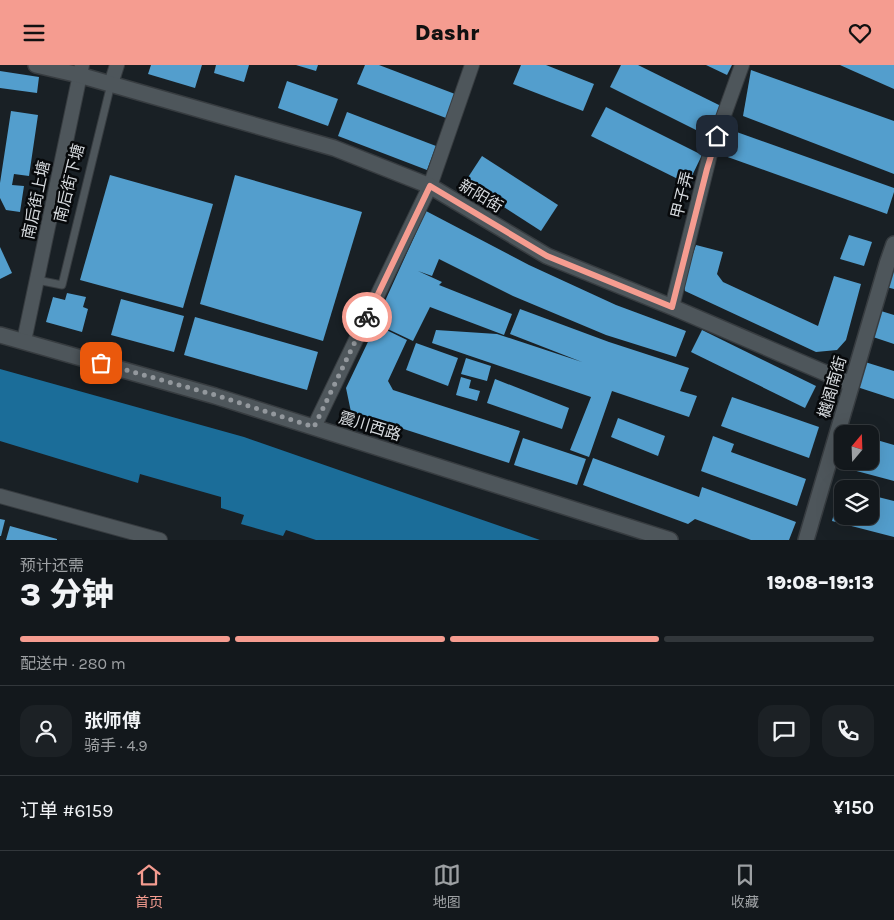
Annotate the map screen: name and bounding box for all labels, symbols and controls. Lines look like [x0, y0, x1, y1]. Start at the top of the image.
icon: menu [20, 19, 48, 47]
icon: heart [846, 19, 874, 47]
text: Dashr [415, 20, 479, 46]
pin [696, 115, 738, 157]
icon: home [703, 122, 731, 150]
street label: 南后街下塘 [50, 142, 88, 224]
street label: 南后街上塘 [18, 159, 54, 241]
street label: 甲子弄 [667, 169, 697, 221]
street label: 新阳街 [456, 175, 506, 217]
courier [342, 292, 392, 342]
icon: bike [353, 303, 381, 331]
pin [80, 342, 122, 384]
icon: bag [87, 349, 115, 377]
street label: 樾阁南街 [814, 354, 850, 420]
street label: 震川西路 [337, 408, 403, 444]
north arrow [834, 425, 879, 470]
map controls [834, 425, 879, 525]
button: layers [834, 480, 879, 525]
text: 预计还需 [20, 556, 84, 575]
text: 19:08–19:13 [767, 572, 874, 594]
text: 3 分钟 [20, 576, 114, 613]
text: 配送中 · 280 m [20, 654, 126, 673]
button: person [20, 705, 72, 757]
button: chat [758, 705, 810, 757]
button: phone [822, 705, 874, 757]
text: 张师傅 [84, 710, 141, 732]
text: 骑手 · 4.9 [84, 736, 148, 755]
text: ¥150 [833, 797, 874, 819]
text: 订单 #6159 [20, 800, 113, 822]
tab: 首页 [135, 861, 163, 911]
tab: 地图 [433, 861, 461, 911]
tab: 收藏 [731, 861, 759, 911]

